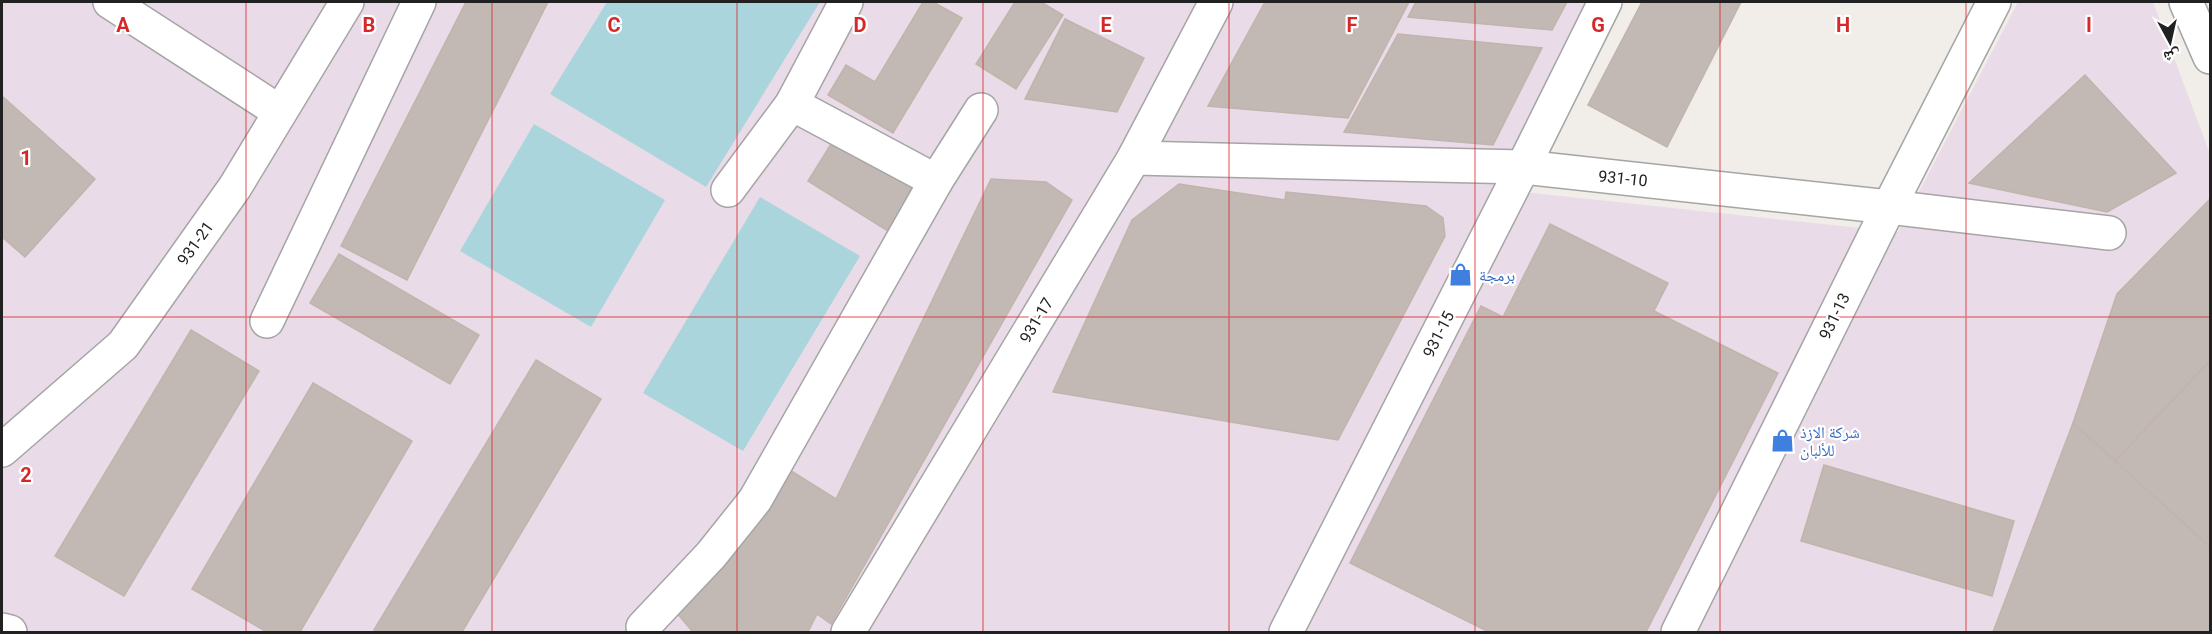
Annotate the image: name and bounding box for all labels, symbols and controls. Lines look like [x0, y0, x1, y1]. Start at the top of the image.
north arrow [2140, 12, 2200, 72]
text: A [116, 13, 130, 37]
text: B [363, 13, 375, 37]
text: C [607, 13, 621, 37]
text: D [854, 13, 867, 37]
text: E [1100, 13, 1112, 37]
text: F [1347, 13, 1358, 37]
text: G [1591, 13, 1605, 37]
text: H [1836, 13, 1850, 37]
text: I [2086, 13, 2092, 37]
text: ش [2162, 46, 2182, 67]
text: 1 [20, 146, 32, 170]
street label: 931-10 [1597, 166, 1649, 191]
street label: 931-21 [173, 218, 218, 269]
shop icon: برمجة [1448, 262, 1474, 288]
place label: برمجة [1479, 266, 1515, 285]
street label: 931-13 [1815, 290, 1854, 343]
street label: 931-17 [1016, 294, 1057, 346]
street label: 931-15 [1419, 308, 1458, 361]
place label: شركة الازذ للألبان [1800, 423, 1860, 461]
shop icon: شركة الازذ للألبان [1769, 428, 1795, 454]
text: 2 [20, 463, 32, 487]

